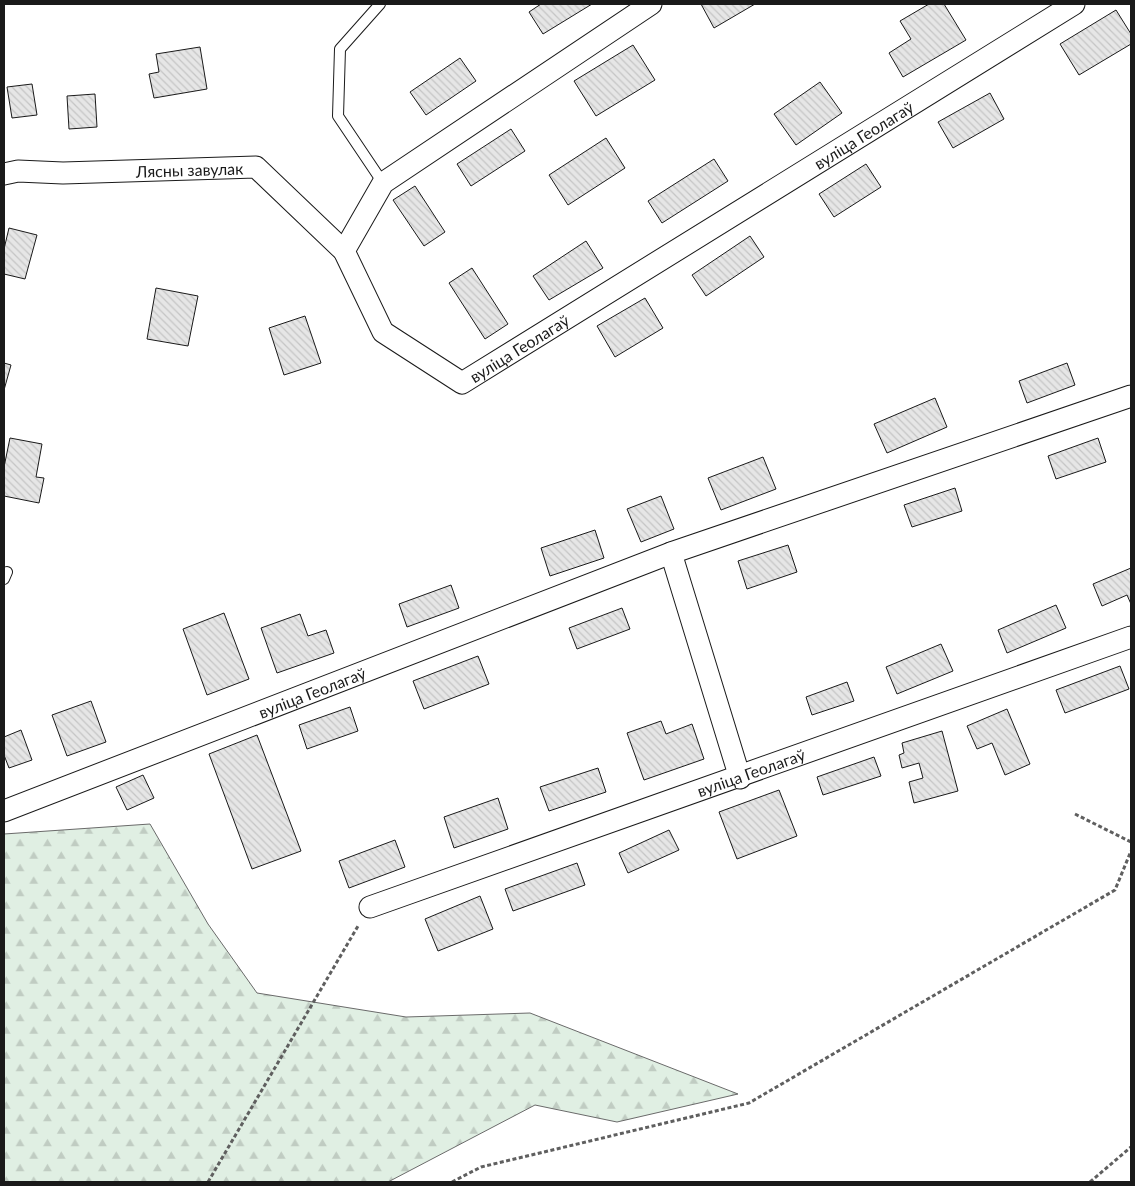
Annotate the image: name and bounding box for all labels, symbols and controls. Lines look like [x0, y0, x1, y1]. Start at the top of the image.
street label: вуліца Геолагаў [810, 96, 917, 172]
street label: Лясны завулак [135, 158, 244, 180]
street label: вуліца Геолагаў [466, 309, 573, 386]
street label: вуліца Геолагаў [256, 662, 369, 721]
street label: вуліца Геолагаў [694, 744, 808, 800]

